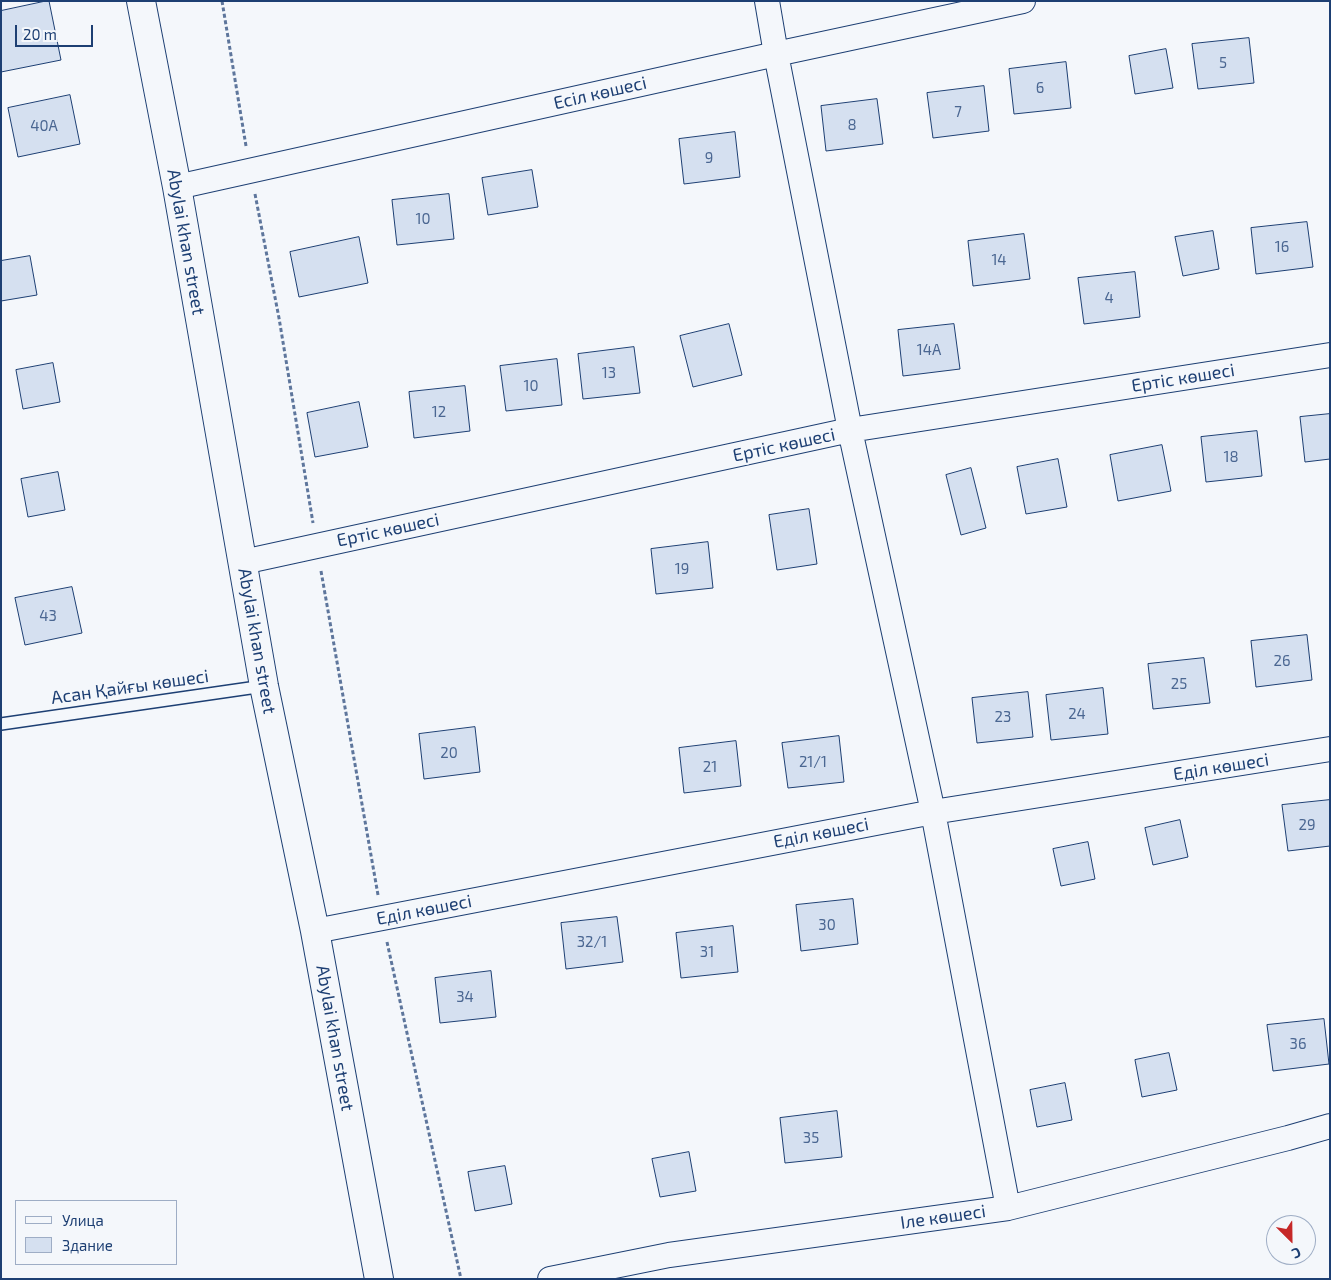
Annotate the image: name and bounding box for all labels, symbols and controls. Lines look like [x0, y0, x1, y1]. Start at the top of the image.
scale bar [18, 15, 95, 47]
text: 20 m [23, 25, 57, 43]
house number: 5 [1219, 54, 1227, 72]
street label: Есіл көшесі [551, 72, 649, 114]
house number: 6 [1036, 79, 1044, 97]
house number: 7 [954, 103, 962, 121]
house number: 8 [847, 116, 857, 134]
house number: 40А [30, 117, 58, 135]
house number: 9 [705, 149, 713, 167]
street label: Abylai khan street [163, 167, 209, 317]
house number: 10 [415, 210, 431, 228]
house number: 16 [1275, 238, 1289, 256]
house number: 14 [991, 251, 1007, 269]
house number: 4 [1104, 289, 1114, 307]
house number: 14А [917, 341, 941, 359]
street label: Ертіс көшесі [1130, 359, 1236, 397]
house number: 13 [602, 364, 616, 382]
house number: 10 [523, 377, 539, 395]
house number: 12 [432, 403, 446, 421]
street label: Ертіс көшесі [731, 424, 837, 466]
house number: 18 [1223, 448, 1239, 466]
street label: Ертіс көшесі [335, 509, 441, 551]
house number: 19 [675, 560, 689, 578]
street label: Abylai khan street [234, 566, 280, 716]
house number: 43 [39, 607, 57, 625]
house number: 26 [1273, 652, 1291, 670]
street label: Асан Қайғы көшесі [50, 665, 210, 709]
house number: 25 [1171, 675, 1187, 693]
house number: 24 [1068, 705, 1086, 723]
house number: 23 [995, 708, 1011, 726]
house number: 20 [440, 744, 458, 762]
street label: Еділ көшесі [1172, 749, 1270, 785]
house number: 21/1 [799, 753, 827, 771]
house number: 21 [703, 758, 717, 776]
street label: Еділ көшесі [771, 813, 871, 853]
house number: 29 [1298, 816, 1316, 834]
street label: Еділ көшесі [374, 890, 474, 930]
house number: 30 [818, 916, 836, 934]
house number: 32/1 [577, 933, 607, 951]
house number: 31 [700, 943, 714, 961]
street label: Abylai khan street [312, 963, 358, 1113]
house number: 34 [456, 988, 474, 1006]
house number: 36 [1290, 1035, 1306, 1053]
house number: 35 [803, 1129, 819, 1147]
legend [15, 1200, 178, 1265]
street label: Іле көшесі [899, 1200, 987, 1234]
text: Улица [62, 1211, 104, 1229]
north arrow [1266, 1215, 1316, 1265]
text: Здание [62, 1236, 113, 1254]
text: С [1290, 1244, 1304, 1263]

